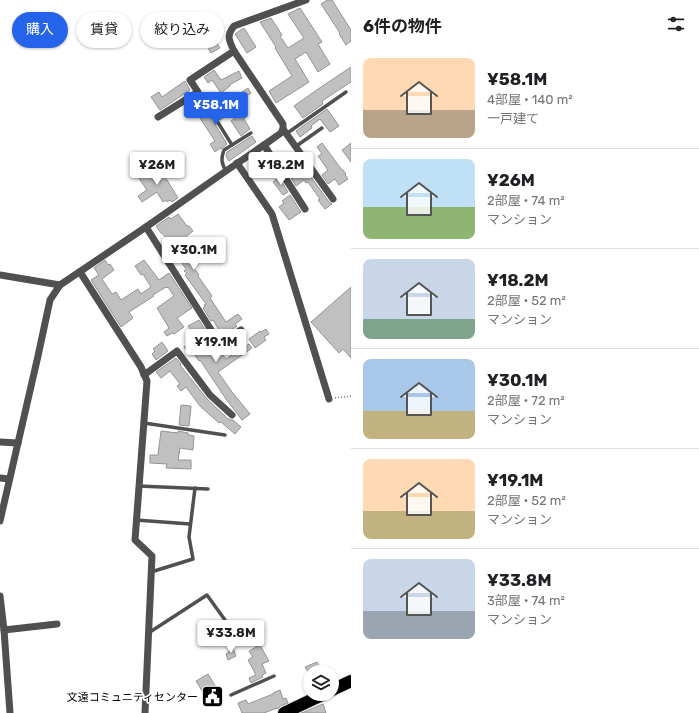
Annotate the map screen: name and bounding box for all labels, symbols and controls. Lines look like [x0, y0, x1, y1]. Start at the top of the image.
chip: 購入 [12, 12, 68, 48]
chip: 賃貸 [76, 12, 132, 48]
chip: 絞り込み [140, 12, 224, 48]
icon: filters [665, 13, 687, 35]
text: 6件の物件 [363, 16, 442, 36]
text: ¥58.1M [487, 69, 547, 89]
icon: home [395, 74, 443, 122]
pin: ¥58.1M [183, 92, 249, 126]
text: 4部屋 · 140 m² [487, 92, 573, 107]
text: ¥58.1M [193, 97, 239, 112]
text: 一戸建て [487, 111, 539, 126]
pin: ¥26M [133, 152, 181, 186]
pin: ¥18.2M [248, 152, 314, 186]
text: ¥26M [139, 157, 175, 172]
text: ¥18.2M [257, 157, 305, 172]
text: ¥26M [487, 170, 535, 190]
icon: home [395, 175, 443, 223]
text: 2部屋 · 74 m² [487, 193, 565, 208]
text: マンション [487, 212, 552, 227]
pin: ¥30.1M [161, 237, 227, 271]
text: ¥30.1M [171, 242, 217, 257]
text: ¥18.2M [487, 270, 549, 290]
icon: home [395, 275, 443, 323]
text: 2部屋 · 52 m² [487, 293, 566, 308]
text: マンション [487, 312, 552, 327]
pin: ¥19.1M [183, 329, 249, 363]
text: ¥19.1M [194, 334, 238, 349]
text: ¥30.1M [487, 370, 548, 390]
icon: home [395, 375, 443, 423]
text: 2部屋 · 72 m² [487, 393, 565, 408]
text: マンション [487, 412, 552, 427]
text: ¥19.1M [487, 470, 543, 490]
icon: home [395, 475, 443, 523]
text: 2部屋 · 52 m² [487, 493, 566, 508]
text: マンション [487, 512, 552, 527]
text: ¥33.8M [487, 570, 551, 590]
icon: home [395, 575, 443, 623]
text: 3部屋 · 74 m² [487, 593, 565, 608]
text: マンション [487, 612, 552, 627]
pin: ¥33.8M [198, 620, 264, 654]
text: ¥33.8M [206, 625, 256, 640]
map controls [303, 665, 339, 701]
button: layers [303, 665, 339, 701]
public building icon: 文遠コミュニティセンター [200, 684, 226, 710]
place label: 文遠コミュニティセンター [67, 691, 198, 704]

